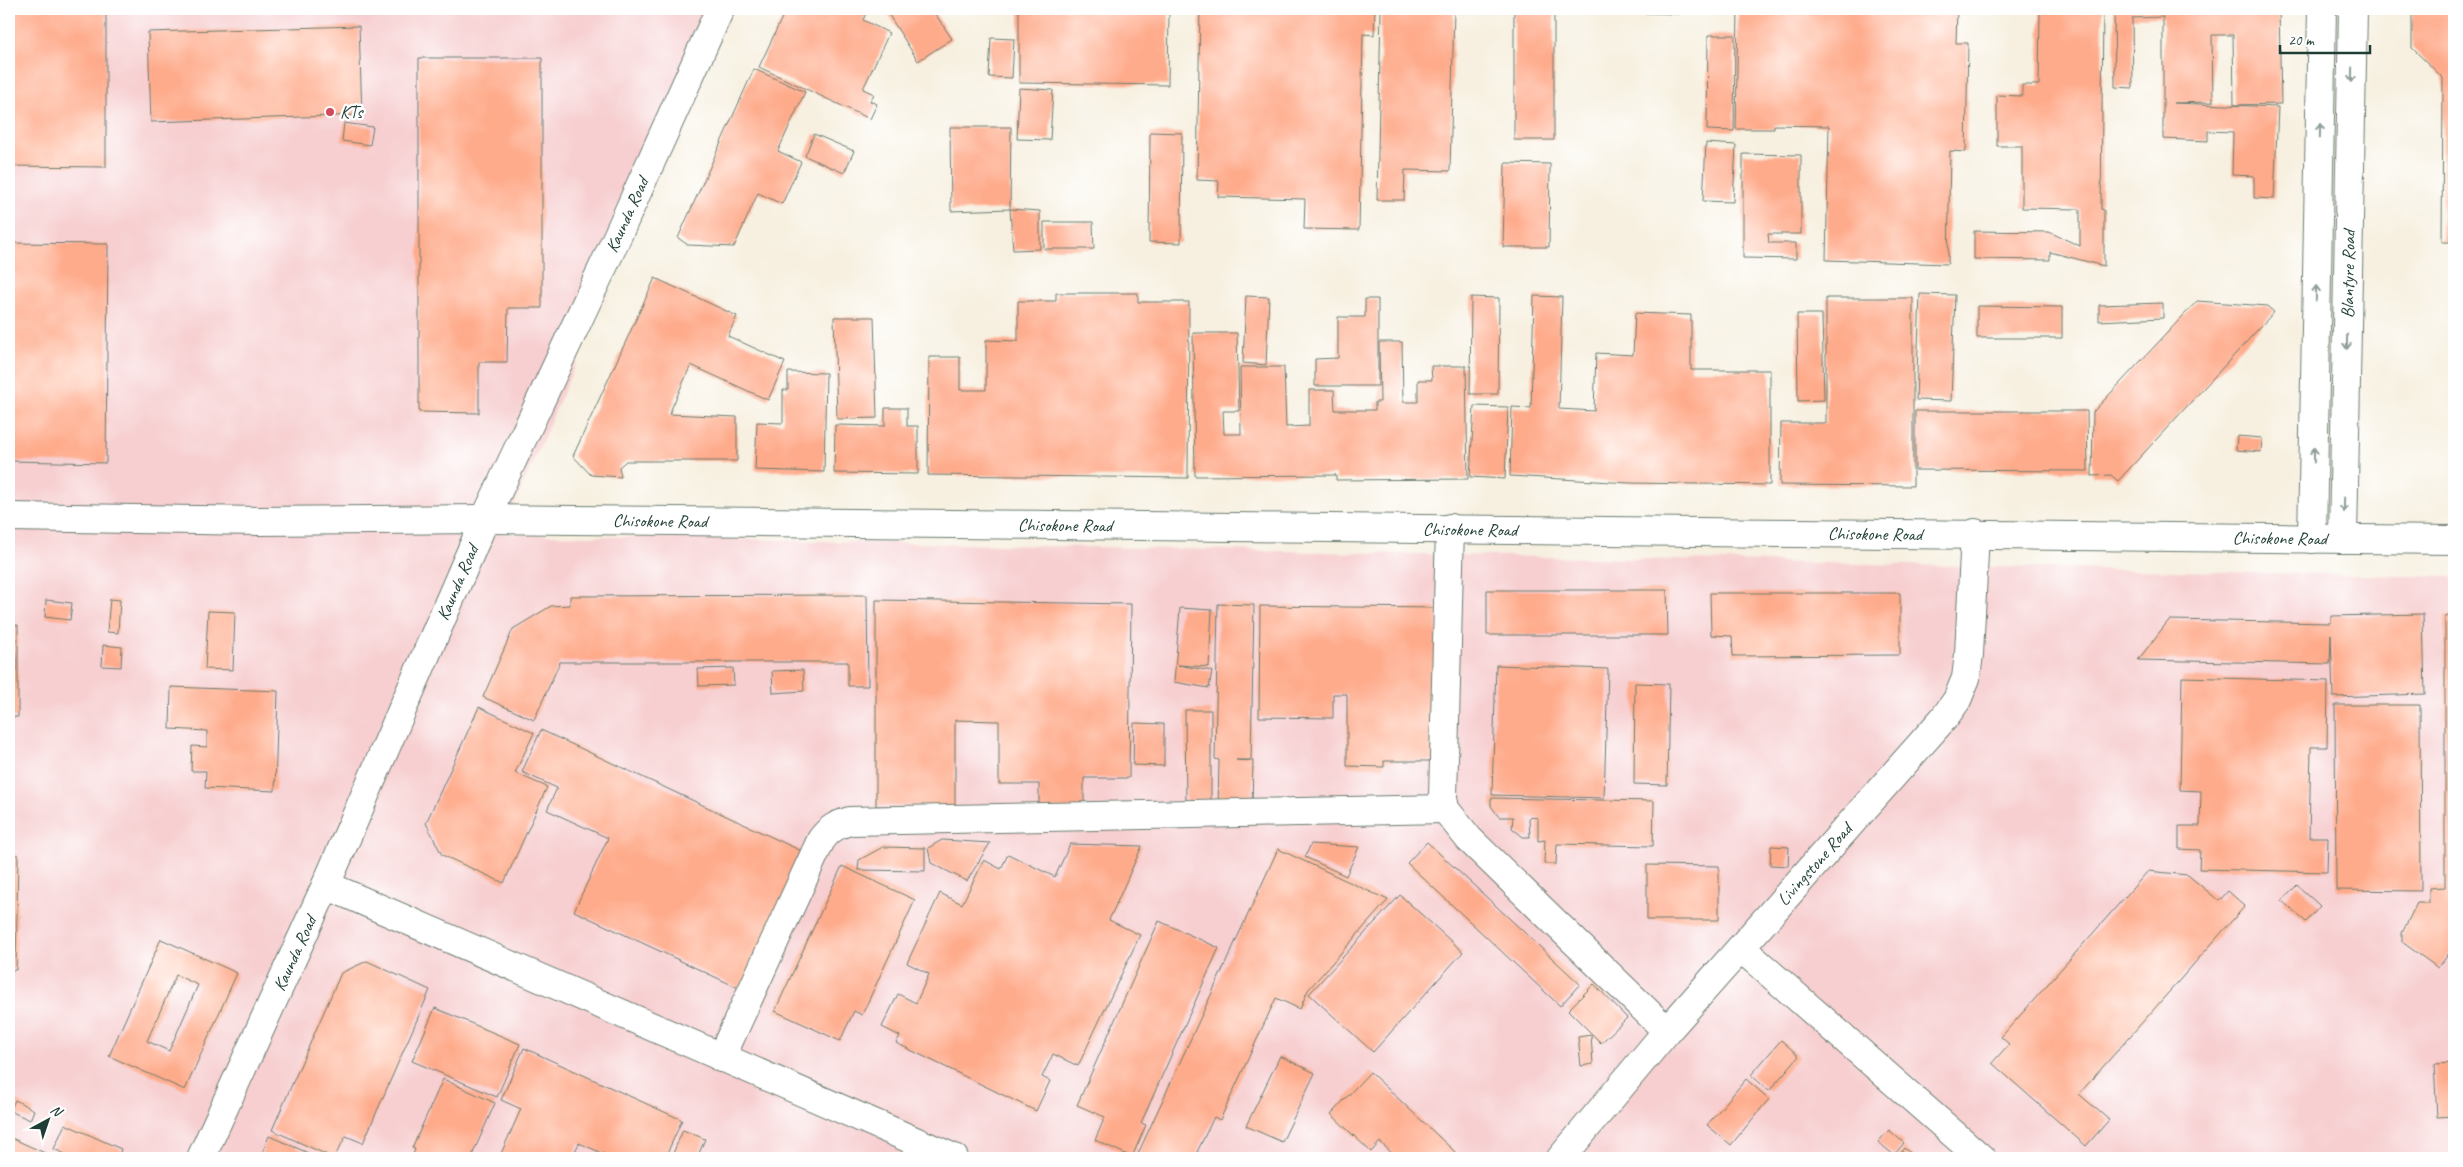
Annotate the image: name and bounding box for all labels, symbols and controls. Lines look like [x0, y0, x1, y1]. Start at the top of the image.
scale bar [2280, 22, 2370, 54]
text: 20 m [2288, 31, 2315, 50]
one-way arrow [2347, 66, 2357, 83]
place label: KTs [340, 101, 364, 123]
marker: KTs [324, 106, 336, 118]
one-way arrow [2315, 123, 2324, 139]
street label: Kaunda Road [600, 171, 655, 256]
street label: Blantyre Road [2336, 227, 2360, 318]
one-way arrow [2312, 285, 2321, 301]
one-way arrow [2342, 334, 2352, 350]
one-way arrow [2309, 448, 2319, 464]
one-way arrow [2339, 496, 2349, 513]
street label: Chisokone Road [613, 509, 710, 532]
street label: Chisokone Road [1018, 514, 1115, 537]
street label: Chisokone Road [1423, 518, 1520, 541]
street label: Chisokone Road [1828, 522, 1925, 545]
street label: Chisokone Road [2233, 527, 2330, 550]
street label: Kaunda Road [431, 539, 485, 624]
street label: Livingstone Road [1772, 817, 1859, 910]
street label: Kaunda Road [268, 910, 323, 994]
north arrow [22, 1094, 72, 1144]
text: N [47, 1101, 67, 1121]

